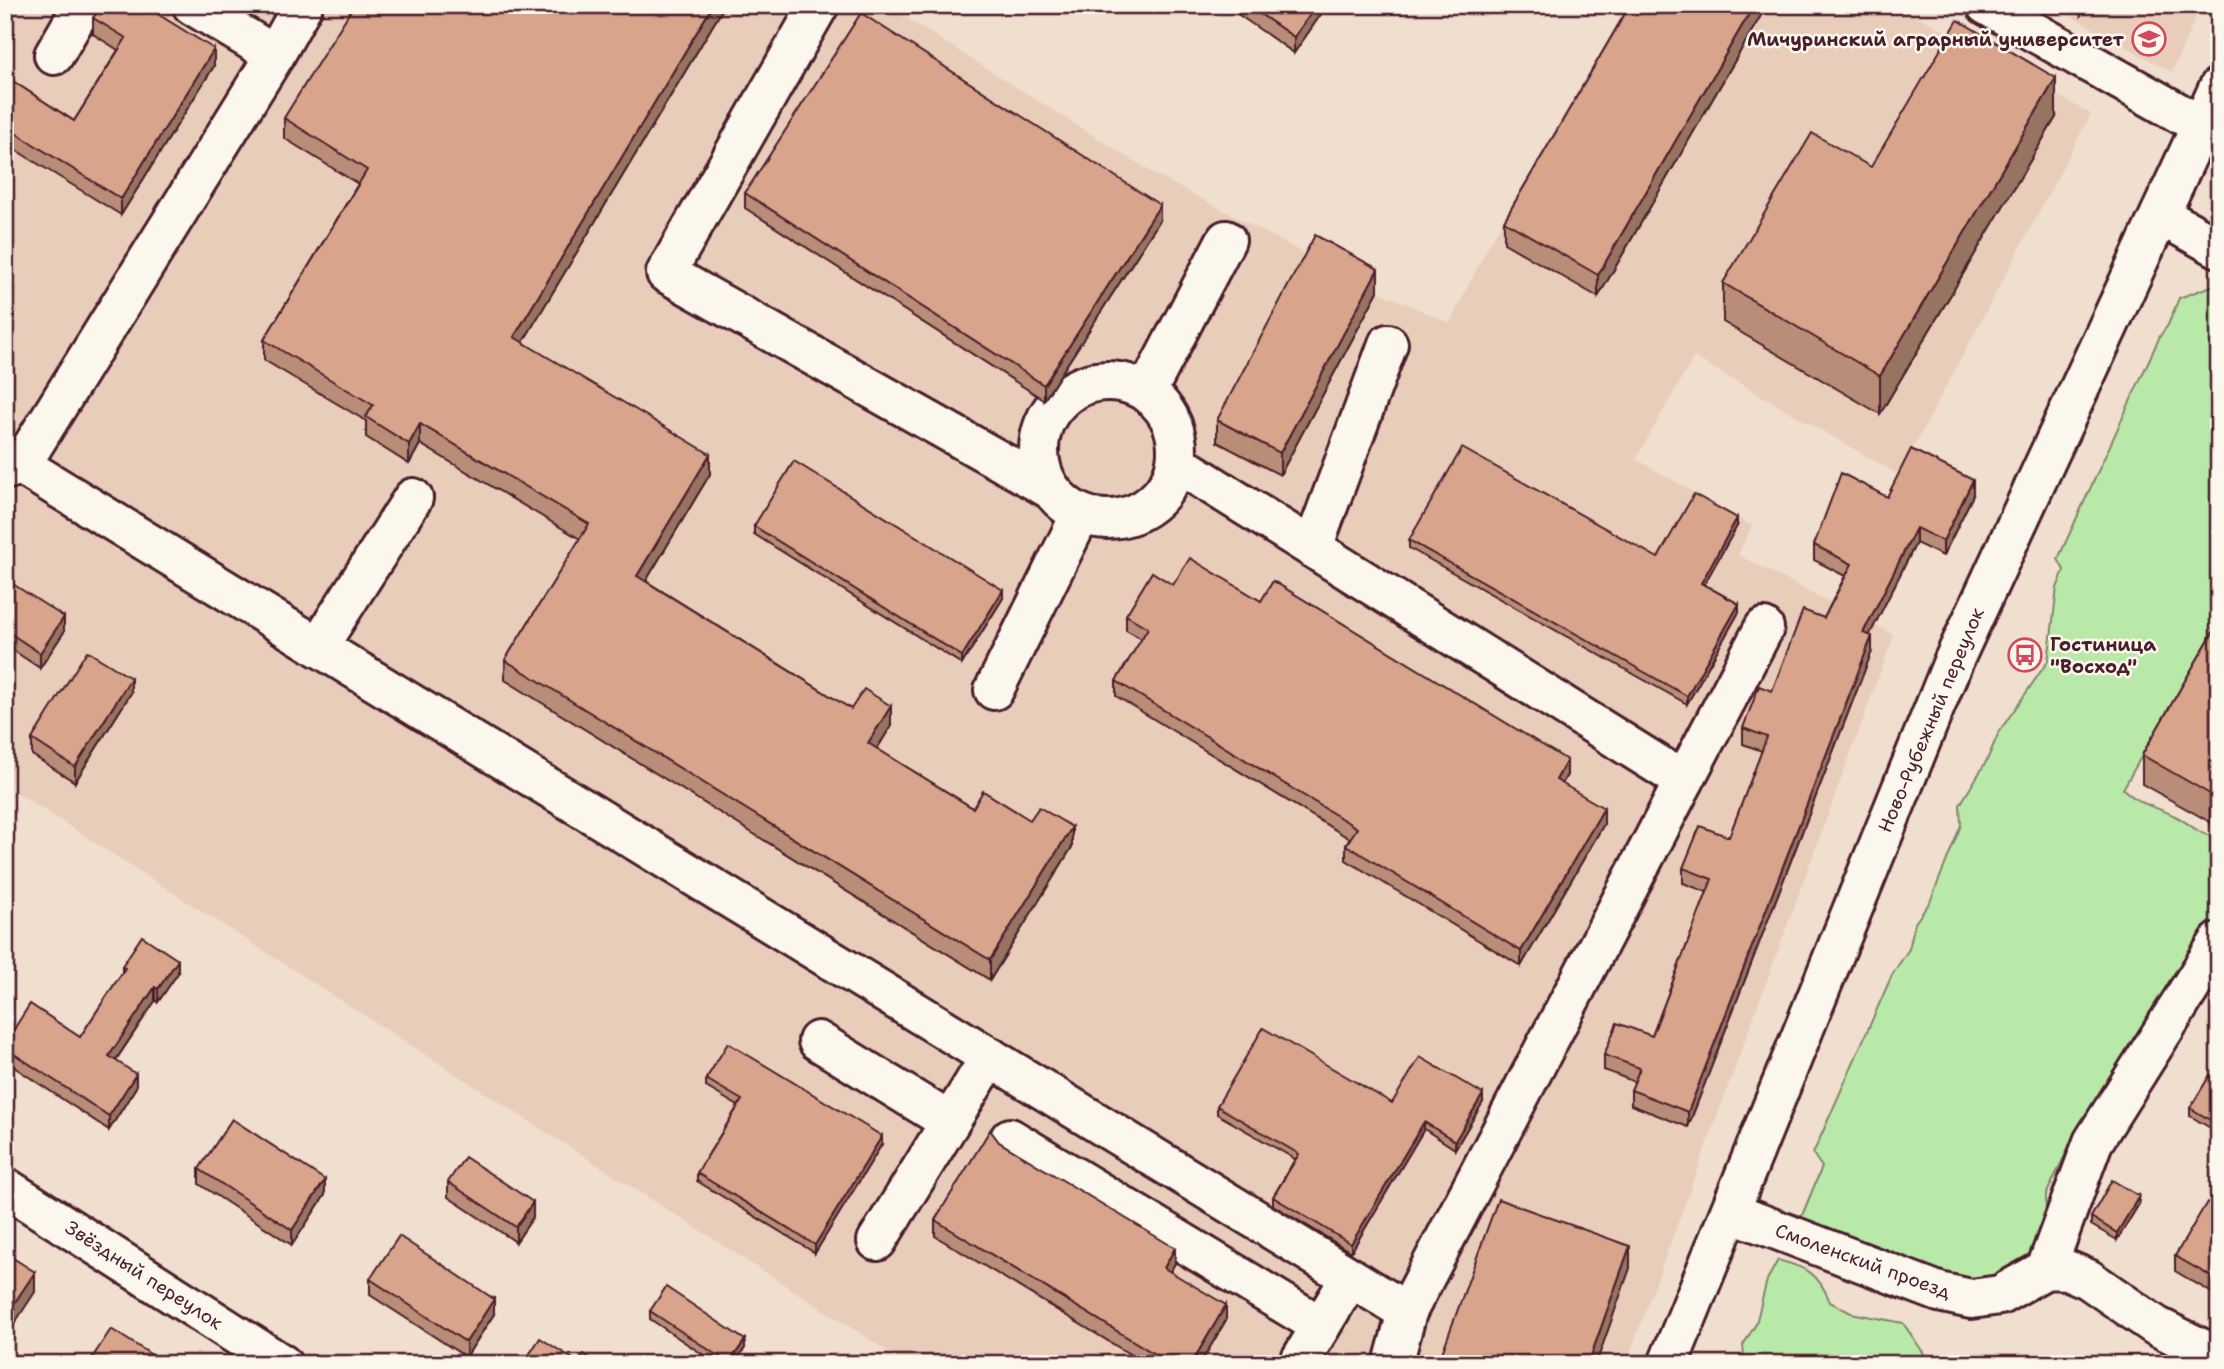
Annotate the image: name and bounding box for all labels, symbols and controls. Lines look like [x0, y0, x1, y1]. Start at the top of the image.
school or university icon: Мичуринский аграрный университет [2130, 20, 2168, 58]
place label: Мичуринский аграрный университет [1747, 27, 2125, 52]
street label: Ново-Рубежный переулок [1872, 604, 1990, 836]
place label: Гостиница "Восход" [2050, 632, 2156, 679]
bus stop icon: Гостиница "Восход" [2006, 636, 2044, 674]
street label: Звёздный переулок [61, 1215, 227, 1335]
street label: Смоленский проезд [1772, 1218, 1954, 1304]

